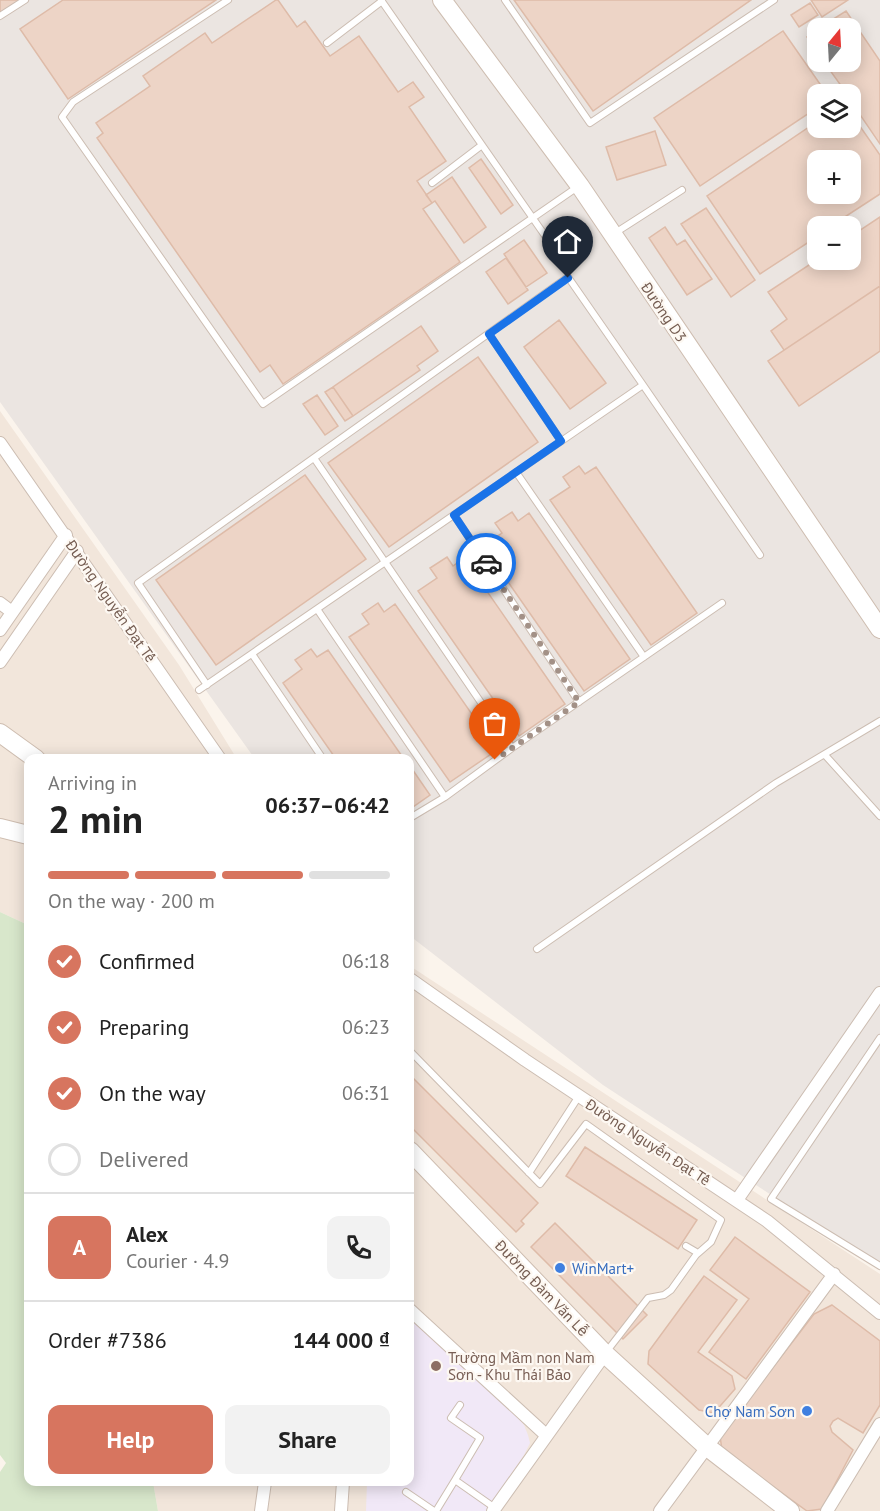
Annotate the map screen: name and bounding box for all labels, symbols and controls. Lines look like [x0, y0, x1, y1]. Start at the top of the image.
north arrow [807, 18, 861, 72]
map controls [807, 18, 861, 270]
button: layers [807, 84, 861, 138]
button: + [807, 150, 861, 204]
pin [542, 216, 593, 278]
button: − [807, 216, 861, 270]
icon: home [551, 225, 584, 258]
street label: Đường D3 [637, 278, 691, 345]
courier [456, 533, 516, 593]
street label: Đường Nguyễn Đạt Tế [61, 535, 160, 666]
icon: car [470, 547, 503, 580]
pin [469, 698, 520, 760]
icon: bag [478, 707, 511, 740]
text: Arriving in [48, 770, 137, 796]
text: 06:37–06:42 [265, 791, 390, 819]
text: 2 min [48, 793, 143, 844]
text: On the way · 200 m [48, 888, 215, 914]
icon: check [48, 945, 81, 978]
text: Confirmed [99, 947, 195, 975]
text: 06:18 [342, 948, 390, 974]
icon: check [48, 1011, 81, 1044]
text: Preparing [99, 1013, 189, 1041]
text: 06:23 [342, 1014, 390, 1040]
icon: check [48, 1077, 81, 1110]
text: On the way [99, 1079, 206, 1107]
text: 06:31 [342, 1080, 390, 1106]
street label: Đường Nguyễn Đạt Tế [581, 1094, 714, 1189]
text: Delivered [99, 1145, 189, 1173]
button: phone [327, 1216, 390, 1279]
text: Alex [126, 1220, 168, 1248]
text: A [73, 1233, 86, 1261]
street label: Đường Đàm Văn Lễ [490, 1235, 593, 1340]
text: Courier · 4.9 [126, 1248, 229, 1274]
place label: WinMart+ [572, 1259, 634, 1278]
marker: WinMart+ [553, 1261, 567, 1275]
text: Order #7386 [48, 1326, 167, 1354]
text: 144 000 ₫ [293, 1326, 390, 1354]
place label: Trường Mầm non Nam Sơn - Khu Thái Bảo [448, 1348, 595, 1384]
marker: Trường Mầm non Nam Sơn - Khu Thái Bảo [429, 1359, 443, 1373]
place label: Chợ Nam Sơn [705, 1402, 795, 1421]
marker: Chợ Nam Sơn [800, 1404, 814, 1418]
button: Help [48, 1405, 213, 1474]
button: Share [225, 1405, 390, 1474]

